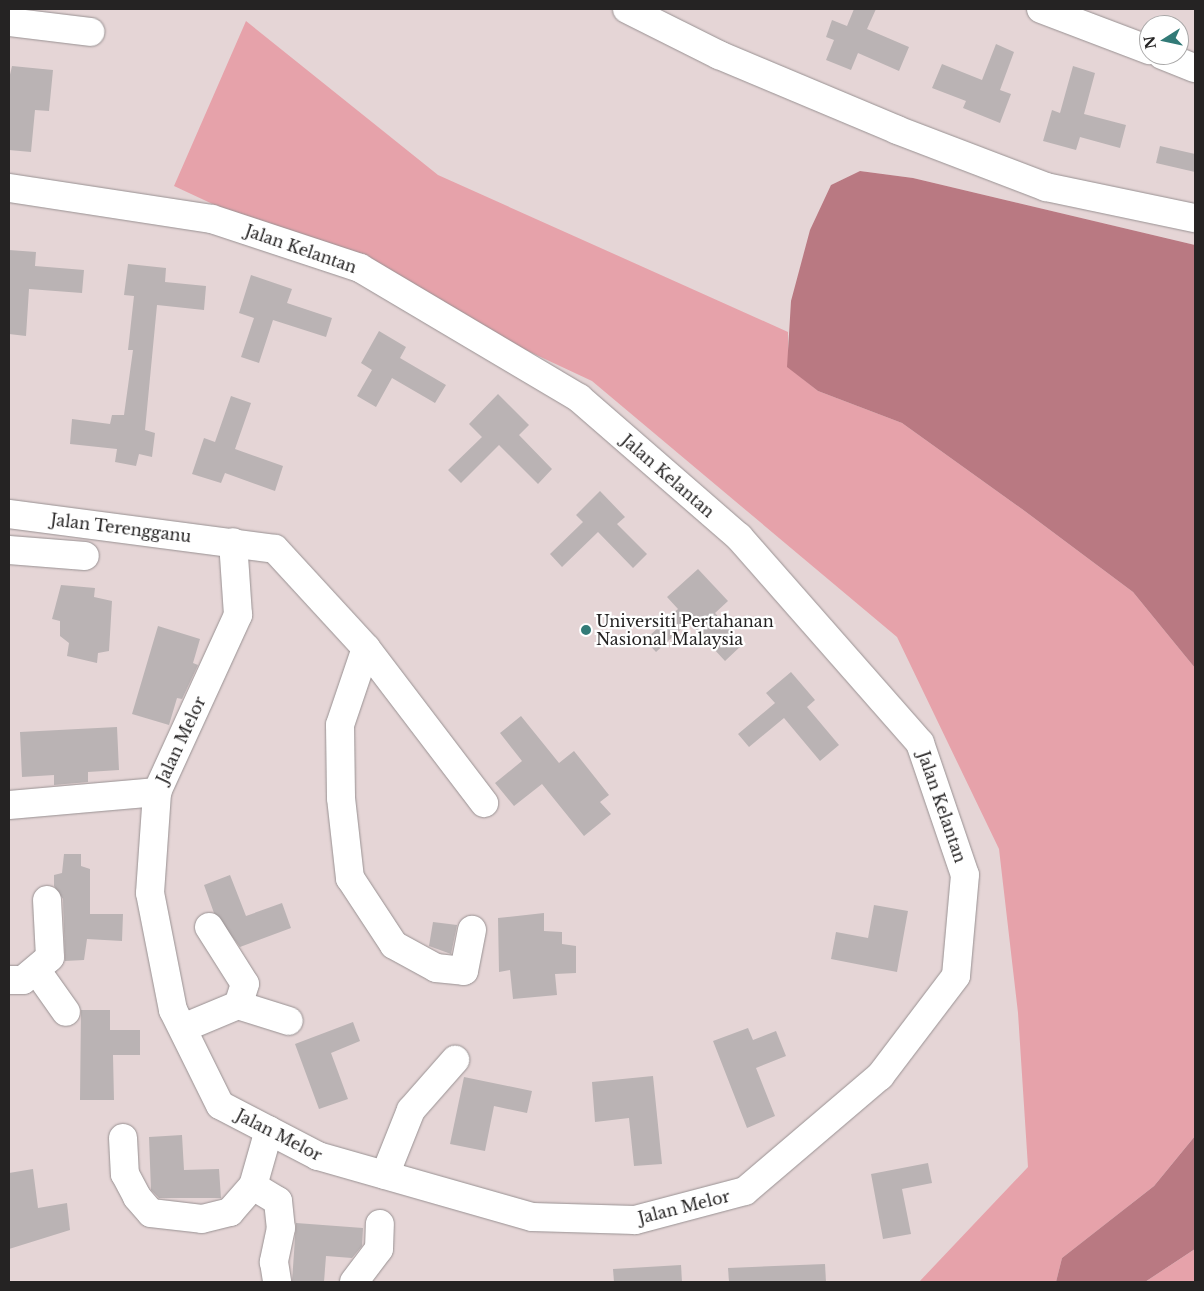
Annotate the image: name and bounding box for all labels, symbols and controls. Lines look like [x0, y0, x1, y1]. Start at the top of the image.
north arrow [1139, 15, 1189, 65]
text: N [1140, 34, 1160, 50]
street label: Jalan Kelantan [243, 221, 359, 277]
street label: Jalan Kelantan [618, 430, 718, 522]
street label: Jalan Terengganu [49, 510, 193, 546]
place label: Universiti Pertahanan Nasional Malaysia [596, 611, 774, 649]
marker: Universiti Pertahanan Nasional Malaysia [580, 624, 592, 636]
street label: Jalan Melor [152, 693, 210, 787]
street label: Jalan Kelantan [914, 749, 970, 865]
street label: Jalan Melor [233, 1105, 325, 1165]
street label: Jalan Melor [636, 1186, 732, 1228]

